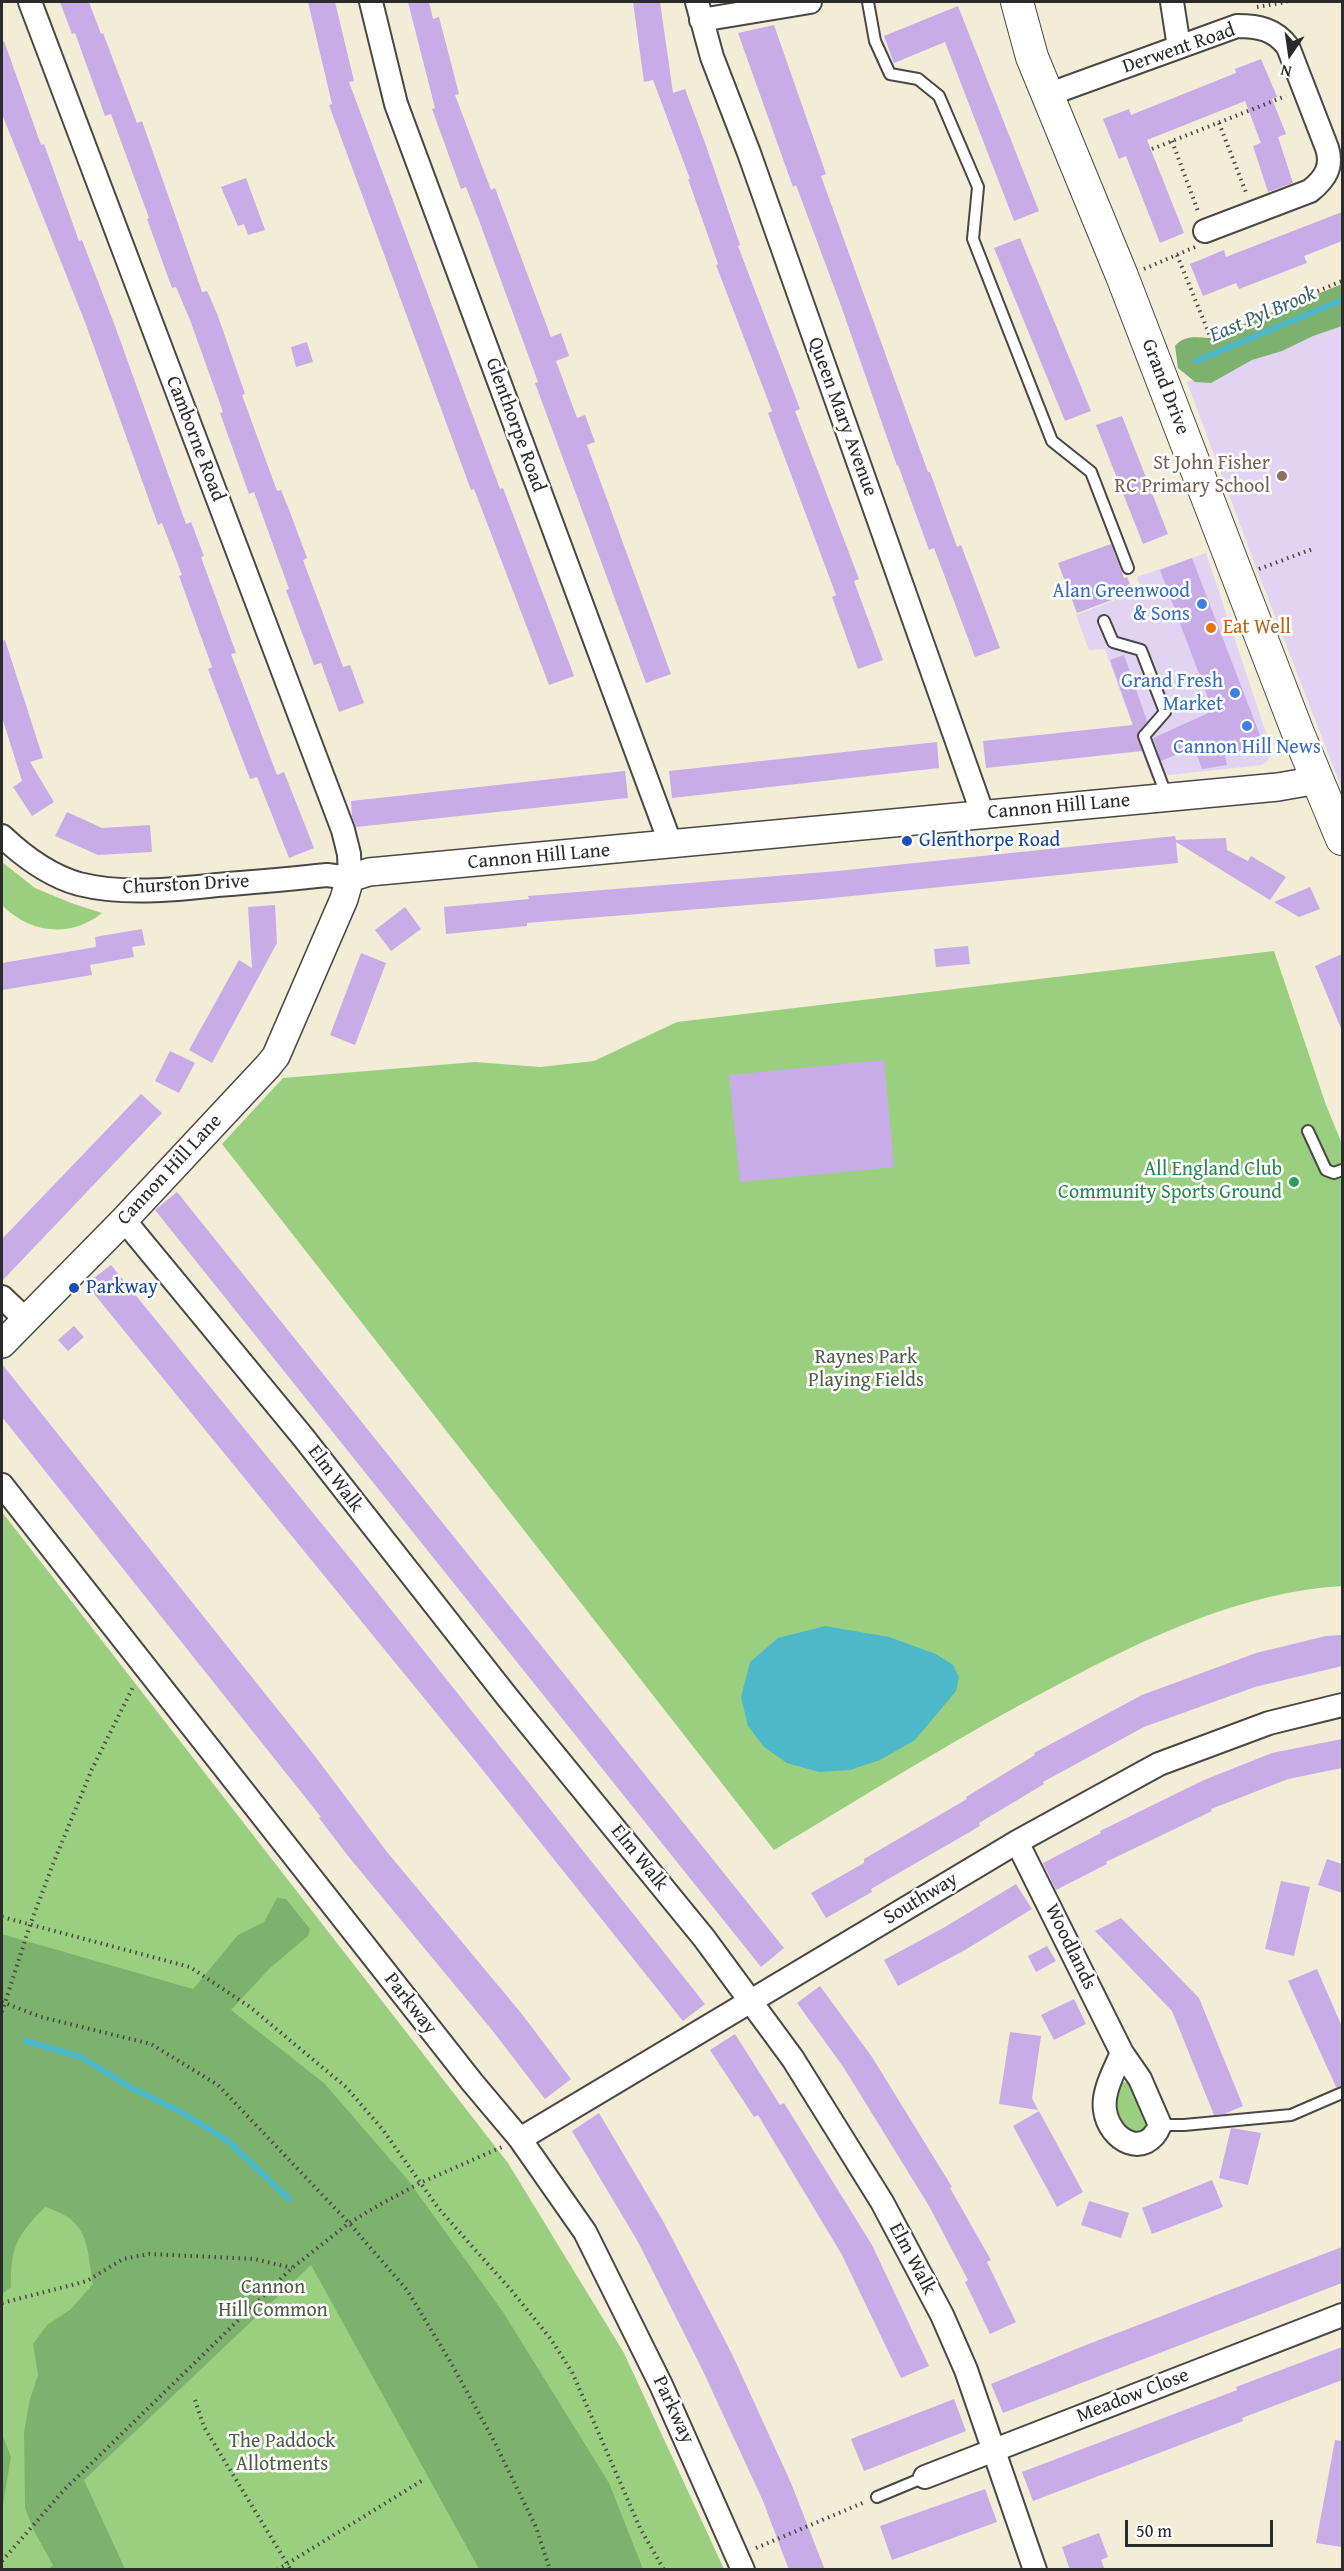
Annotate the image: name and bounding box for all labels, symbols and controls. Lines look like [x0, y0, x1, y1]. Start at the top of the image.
street label: Derwent Road [1120, 19, 1238, 79]
north arrow [1260, 24, 1320, 84]
text: N [1278, 59, 1294, 84]
water label: East Pyl Brook [1206, 281, 1320, 349]
street label: Queen Mary Avenue [802, 334, 882, 500]
street label: Grand Drive [1136, 336, 1194, 438]
street label: Glenthorpe Road [480, 355, 550, 495]
street label: Camborne Road [160, 373, 230, 505]
place label: St John Fisher RC Primary School [1115, 452, 1270, 499]
marker: St John Fisher RC Primary School [1275, 469, 1289, 483]
place label: Alan Greenwood & Sons [1052, 580, 1190, 627]
marker: Alan Greenwood & Sons [1195, 597, 1209, 611]
place label: Eat Well [1223, 616, 1291, 640]
marker: Eat Well [1204, 621, 1218, 635]
place label: Grand Fresh Market [1121, 670, 1223, 717]
marker: Grand Fresh Market [1228, 686, 1242, 700]
marker: Cannon Hill News [1240, 719, 1254, 733]
place label: Cannon Hill News [1173, 736, 1321, 760]
street label: Cannon Hill Lane [987, 789, 1131, 825]
place label: Glenthorpe Road [919, 829, 1060, 853]
marker: Glenthorpe Road [900, 834, 914, 848]
street label: Cannon Hill Lane [467, 839, 611, 875]
street label: Churston Drive [122, 870, 250, 900]
street label: Cannon Hill Lane [112, 1110, 228, 1230]
place label: All England Club Community Sports Ground [1058, 1158, 1282, 1205]
marker: All England Club Community Sports Ground [1287, 1175, 1301, 1189]
place label: Parkway [86, 1276, 158, 1300]
marker: Parkway [67, 1281, 81, 1295]
park label: Raynes Park Playing Fields [808, 1346, 924, 1393]
street label: Elm Walk [302, 1441, 368, 1517]
street label: Elm Walk [605, 1820, 673, 1896]
street label: Southway [880, 1867, 962, 1931]
street label: Woodlands [1039, 1900, 1101, 1994]
street label: Parkway [378, 1968, 442, 2040]
street label: Elm Walk [883, 2219, 941, 2299]
park label: Cannon Hill Common [218, 2276, 328, 2323]
street label: Meadow Close [1073, 2364, 1193, 2428]
street label: Parkway [647, 2372, 699, 2448]
park label: The Paddock Allotments [229, 2430, 335, 2477]
scale bar [1128, 2508, 1276, 2546]
text: 50 m [1136, 2517, 1172, 2544]

